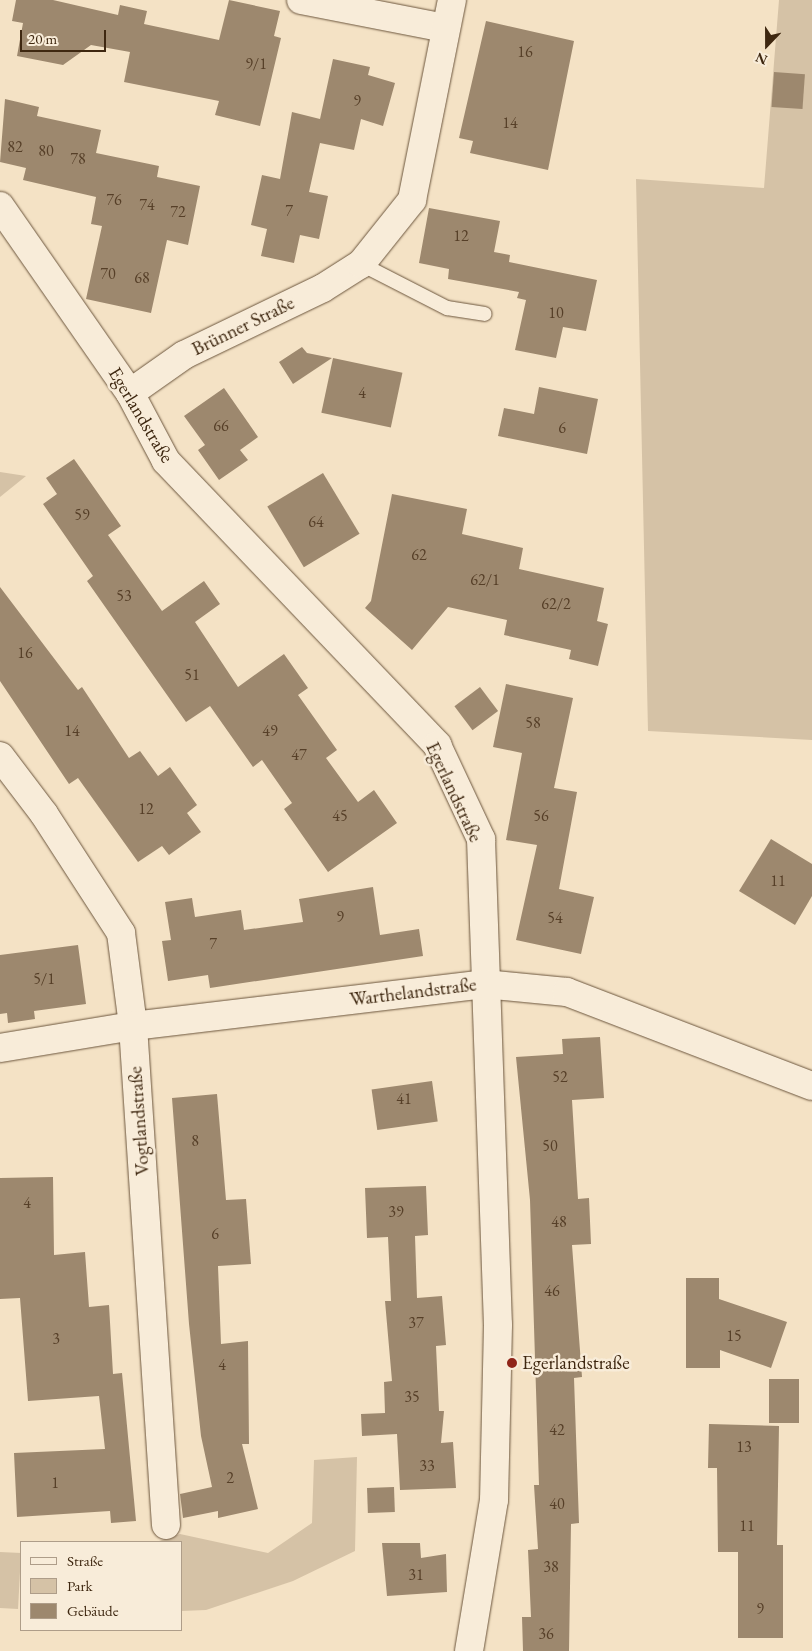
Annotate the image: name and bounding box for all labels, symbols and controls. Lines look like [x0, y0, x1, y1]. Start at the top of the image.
scale bar [22, 20, 109, 52]
north arrow [742, 20, 792, 70]
text: 20 m [28, 29, 57, 48]
house number: 16 [517, 42, 533, 62]
text: N [753, 48, 770, 69]
house number: 9/1 [245, 54, 267, 74]
house number: 9 [353, 91, 361, 111]
house number: 14 [502, 113, 518, 133]
house number: 82 [7, 137, 23, 157]
house number: 80 [38, 141, 54, 161]
house number: 78 [70, 149, 86, 169]
house number: 76 [106, 190, 122, 210]
house number: 74 [139, 195, 155, 215]
house number: 7 [285, 201, 293, 221]
house number: 72 [170, 202, 186, 222]
house number: 12 [453, 226, 469, 246]
house number: 70 [100, 264, 116, 284]
house number: 68 [134, 268, 150, 288]
street label: Brünner Straße [188, 291, 298, 361]
house number: 10 [548, 303, 564, 323]
street label: Egerlandstraße [104, 363, 178, 467]
house number: 4 [358, 383, 366, 403]
house number: 66 [213, 416, 229, 436]
house number: 6 [558, 418, 566, 438]
house number: 59 [74, 505, 90, 525]
house number: 64 [308, 512, 324, 532]
house number: 62 [411, 545, 427, 565]
house number: 62/1 [470, 570, 500, 590]
house number: 53 [116, 586, 132, 606]
house number: 62/2 [541, 594, 571, 614]
house number: 16 [17, 643, 33, 663]
house number: 51 [184, 665, 200, 685]
house number: 58 [525, 713, 541, 733]
house number: 14 [64, 721, 80, 741]
house number: 49 [262, 721, 278, 741]
street label: Egerlandstraße [421, 738, 487, 846]
house number: 47 [291, 745, 307, 765]
house number: 12 [138, 799, 154, 819]
house number: 45 [332, 806, 348, 826]
house number: 56 [533, 806, 549, 826]
house number: 11 [770, 871, 786, 891]
house number: 9 [336, 907, 344, 927]
house number: 54 [547, 908, 563, 928]
house number: 7 [209, 934, 217, 954]
house number: 5/1 [33, 969, 55, 989]
street label: Warthelandstraße [348, 973, 478, 1011]
street label: Vogtlandstraße [124, 1066, 154, 1176]
house number: 52 [552, 1067, 568, 1087]
house number: 41 [396, 1089, 412, 1109]
house number: 8 [191, 1131, 199, 1151]
house number: 50 [542, 1136, 558, 1156]
house number: 4 [23, 1193, 31, 1213]
house number: 39 [388, 1202, 404, 1222]
house number: 48 [551, 1212, 567, 1232]
house number: 6 [211, 1224, 219, 1244]
house number: 46 [544, 1281, 560, 1301]
house number: 37 [408, 1313, 424, 1333]
house number: 15 [726, 1326, 742, 1346]
house number: 3 [52, 1329, 60, 1349]
place label: Egerlandstraße [522, 1352, 630, 1374]
house number: 4 [218, 1355, 226, 1375]
marker: Egerlandstraße [506, 1357, 518, 1369]
house number: 35 [404, 1387, 420, 1407]
house number: 42 [549, 1420, 565, 1440]
house number: 13 [736, 1437, 752, 1457]
house number: 33 [419, 1456, 435, 1476]
house number: 2 [226, 1468, 234, 1488]
house number: 1 [51, 1473, 59, 1493]
house number: 40 [549, 1494, 565, 1514]
house number: 11 [739, 1516, 755, 1536]
legend [20, 1541, 182, 1631]
text: Straße [67, 1551, 103, 1570]
house number: 38 [543, 1557, 559, 1577]
house number: 31 [408, 1565, 424, 1585]
text: Park [67, 1576, 93, 1595]
house number: 9 [756, 1599, 764, 1619]
text: Gebäude [67, 1601, 119, 1620]
house number: 36 [538, 1624, 554, 1644]

